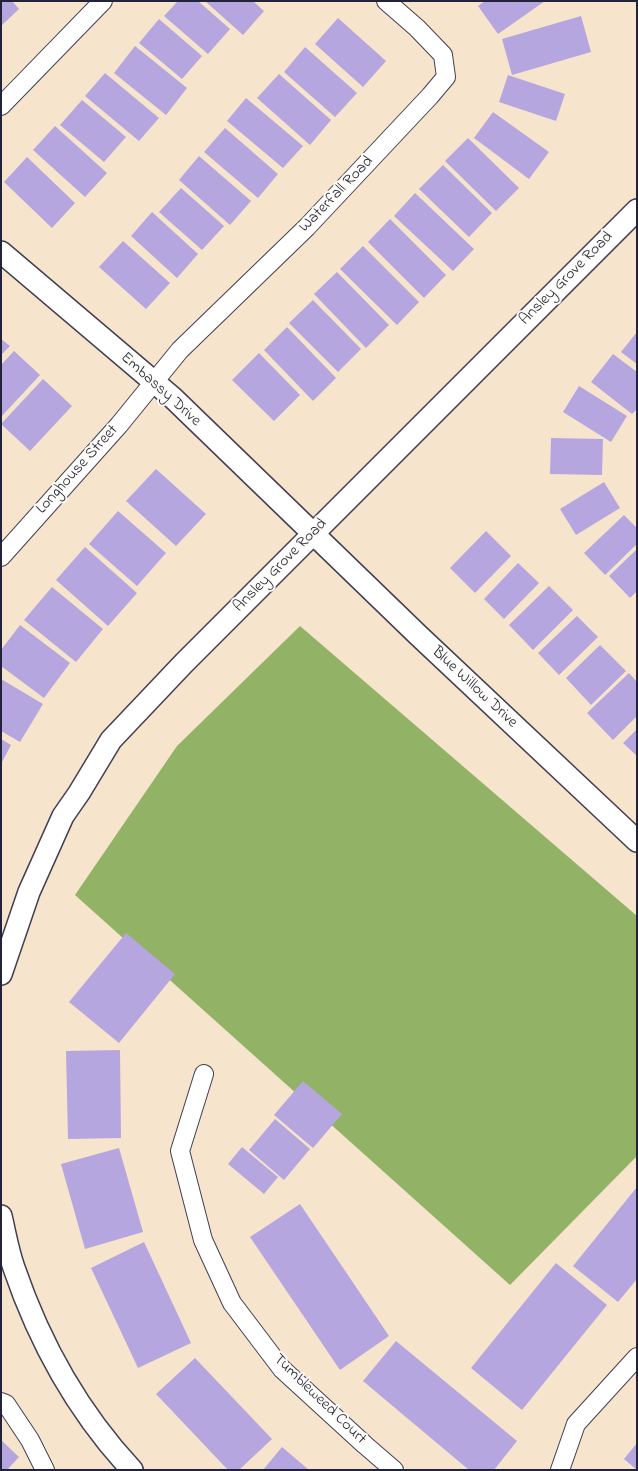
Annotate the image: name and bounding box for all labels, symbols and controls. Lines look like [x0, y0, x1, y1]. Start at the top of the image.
street label: Waterfall Road [296, 153, 378, 237]
street label: Ansley Grove Road [516, 228, 618, 330]
street label: Embassy Drive [116, 349, 204, 431]
street label: Longhouse Street [33, 421, 123, 519]
street label: Ansley Grove Road [230, 515, 332, 617]
street label: Blue Willow Drive [427, 643, 521, 733]
street label: Tumbleweed Court [268, 1351, 370, 1449]

